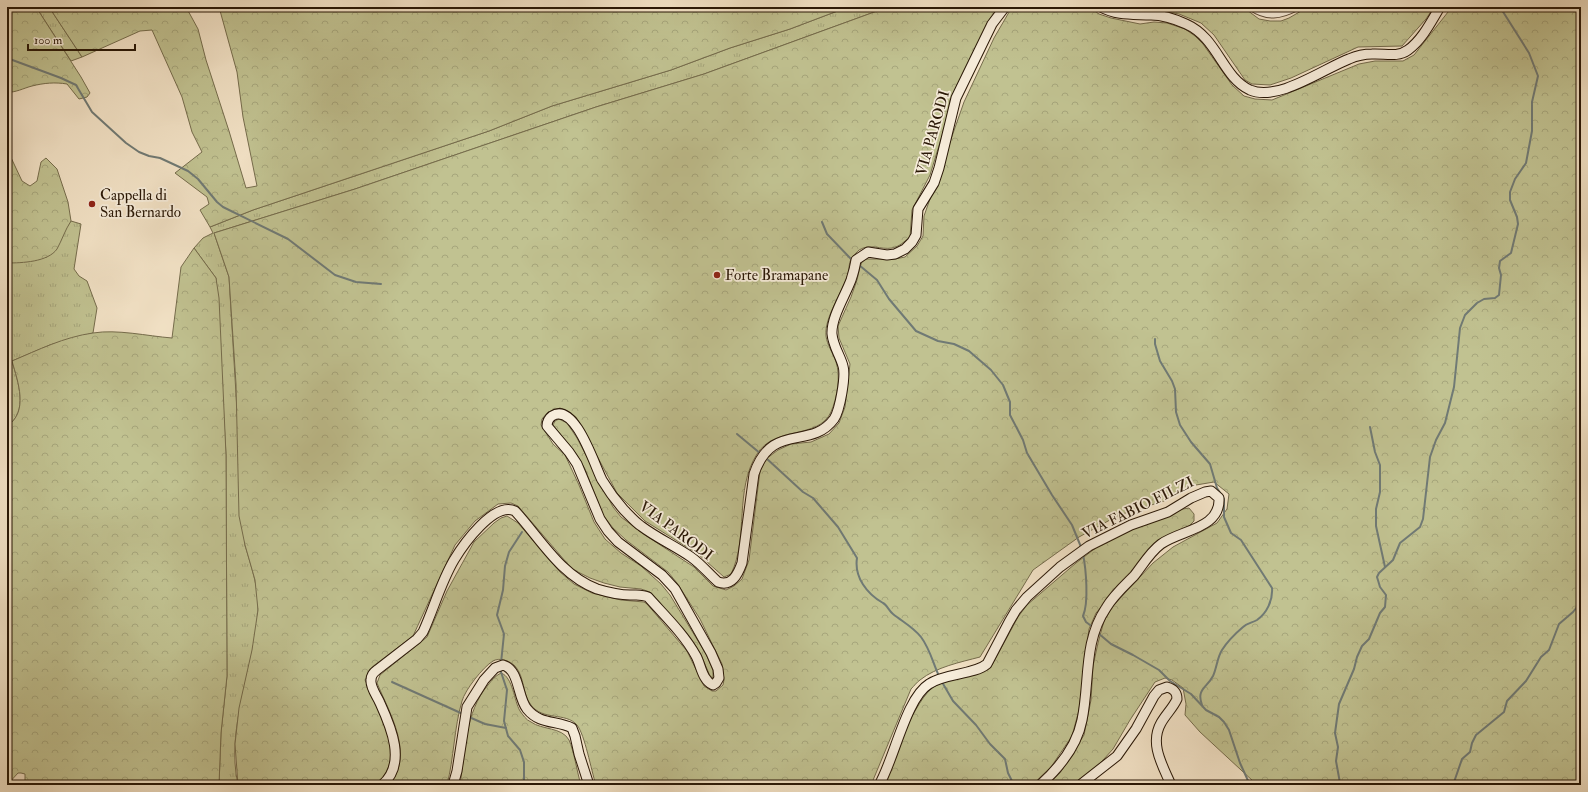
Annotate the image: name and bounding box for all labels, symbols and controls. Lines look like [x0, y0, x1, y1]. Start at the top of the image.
scale bar [28, 26, 135, 52]
text: 100 m [34, 33, 63, 48]
street label: VIA PARODI [912, 88, 954, 178]
place label: Cappella di San Bernardo [100, 186, 181, 222]
marker: Cappella di San Bernardo [87, 199, 97, 209]
place label: Forte Bramapane [725, 266, 828, 286]
marker: Forte Bramapane [712, 270, 722, 280]
street label: VIA FABIO FILZI [1079, 473, 1197, 543]
street label: VIA PARODI [635, 497, 717, 565]

